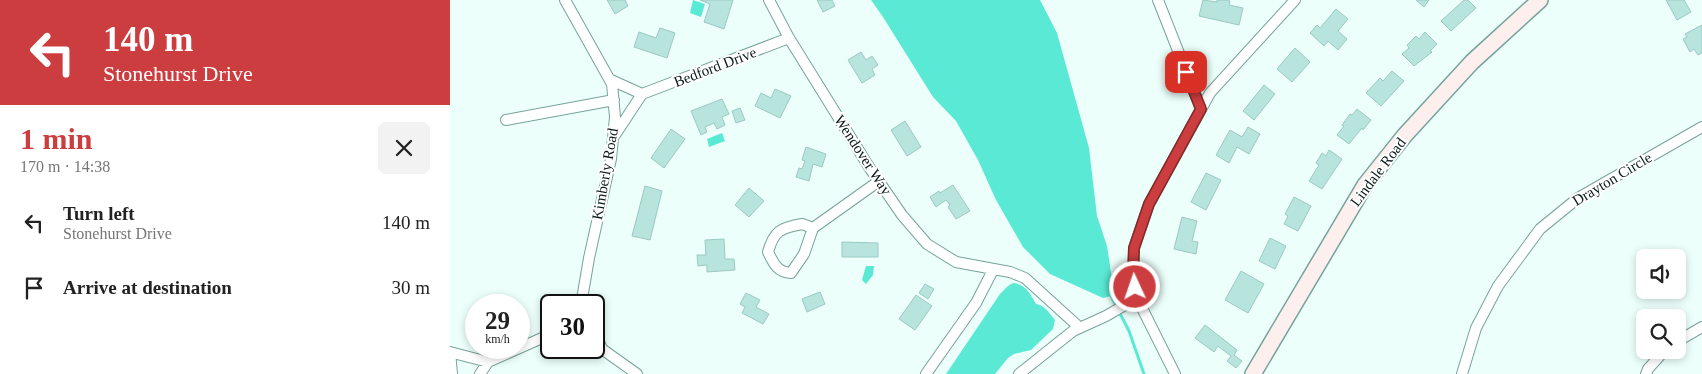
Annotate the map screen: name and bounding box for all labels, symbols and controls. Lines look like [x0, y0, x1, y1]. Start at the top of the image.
icon: left [20, 20, 85, 85]
text: 140 m [103, 20, 193, 59]
street label: Bedford Drive [671, 44, 759, 90]
pin [1165, 51, 1207, 93]
icon: arrive [1172, 58, 1200, 86]
text: Stonehurst Drive [103, 61, 253, 86]
street label: Wendover Way [831, 112, 895, 198]
text: 1 min [20, 122, 93, 155]
button: close [378, 122, 430, 174]
street label: Kimberly Road [589, 126, 621, 221]
street label: Lindale Road [1347, 134, 1409, 209]
street label: Drayton Circle [1569, 149, 1655, 209]
text: 170 m · 14:38 [20, 158, 110, 175]
text: Turn left [63, 203, 135, 224]
icon: left [20, 209, 48, 237]
text: 140 m [382, 212, 430, 233]
text: Stonehurst Drive [63, 225, 172, 242]
map controls [1636, 249, 1686, 359]
button: sound [1636, 249, 1686, 299]
position arrow [1108, 260, 1160, 312]
icon: arrive [20, 274, 48, 302]
text: Arrive at destination [63, 277, 232, 298]
text: 30 m [391, 277, 430, 298]
speed limit sign: 30 [540, 294, 605, 359]
text: 29 [485, 307, 510, 334]
button: search [1636, 309, 1686, 359]
text: km/h [485, 332, 510, 346]

